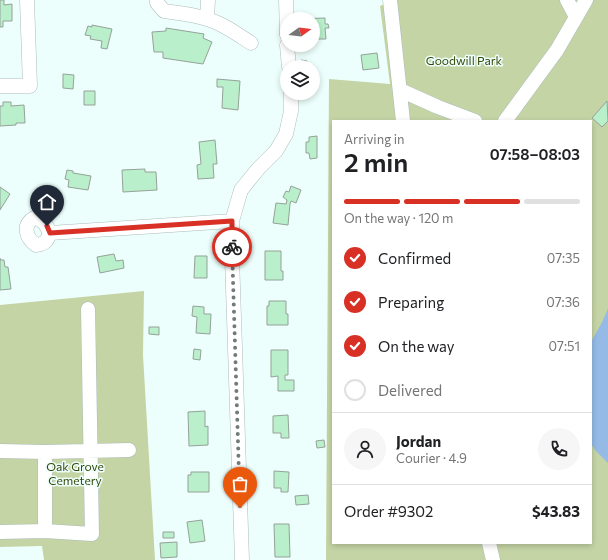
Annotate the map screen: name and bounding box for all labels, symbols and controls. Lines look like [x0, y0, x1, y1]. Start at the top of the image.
north arrow [280, 12, 320, 52]
map controls [280, 12, 320, 100]
park label: Goodwill Park [426, 53, 503, 67]
button: layers [280, 60, 320, 100]
text: Arriving in [344, 131, 404, 147]
text: 07:58–08:03 [490, 145, 580, 163]
text: 2 min [344, 146, 408, 177]
pin [30, 185, 64, 226]
icon: home [36, 191, 58, 213]
text: On the way · 120 m [344, 210, 453, 226]
courier [212, 227, 252, 267]
icon: bike [221, 236, 243, 258]
icon: check [344, 247, 366, 269]
text: Confirmed [378, 249, 451, 267]
text: 07:35 [547, 250, 580, 266]
icon: check [344, 291, 366, 313]
text: Preparing [378, 293, 444, 311]
text: 07:36 [546, 294, 580, 310]
icon: check [344, 335, 366, 357]
text: On the way [378, 337, 455, 355]
text: 07:51 [549, 338, 580, 354]
text: Delivered [378, 381, 442, 399]
button: person [344, 428, 386, 470]
button: phone [538, 428, 580, 470]
text: Jordan [396, 432, 441, 450]
text: Courier · 4.9 [396, 450, 467, 466]
park label: Oak Grove Cemetery [46, 459, 104, 487]
pin [223, 467, 257, 508]
icon: bag [229, 473, 251, 495]
text: Order #9302 [344, 502, 433, 520]
text: $43.83 [532, 502, 580, 520]

